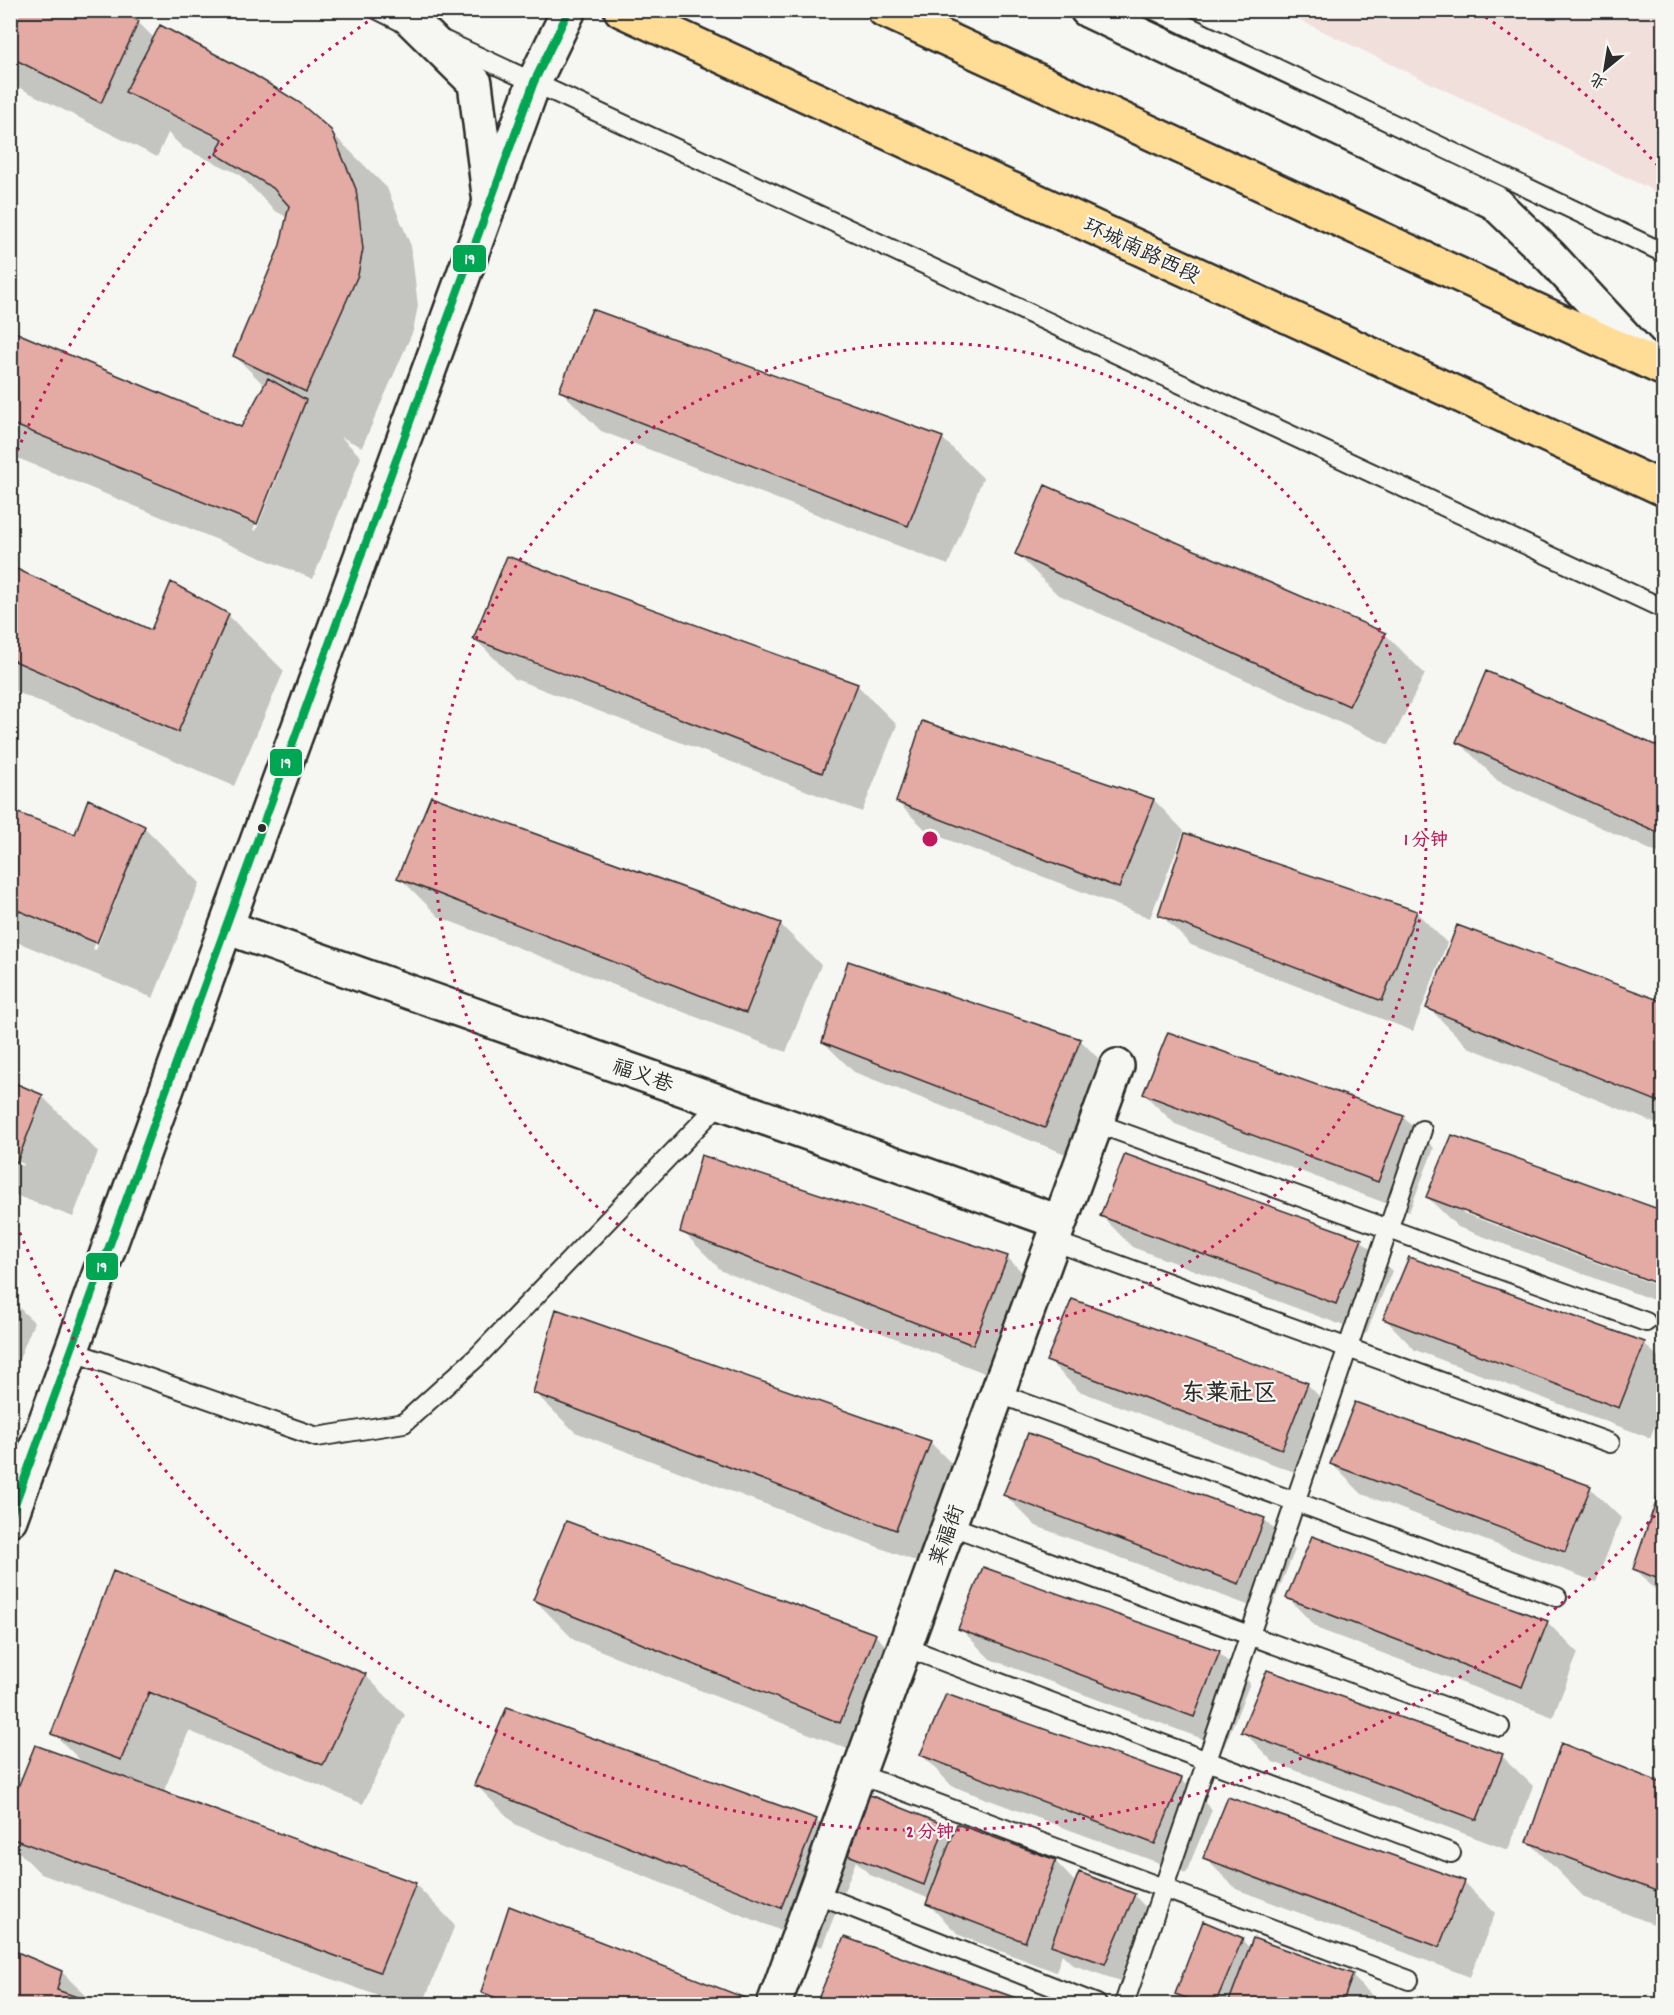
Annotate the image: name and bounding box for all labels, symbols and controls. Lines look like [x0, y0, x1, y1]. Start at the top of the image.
north arrow [1575, 39, 1635, 99]
text: 北 [1586, 66, 1611, 94]
street label: 环城南路西段 [1077, 212, 1204, 293]
line badge: 19 [452, 244, 487, 273]
text: 19 [465, 249, 475, 272]
line badge: 19 [269, 748, 303, 777]
text: 19 [281, 753, 291, 776]
unlabelled marker [256, 822, 268, 834]
centre of rings [920, 829, 940, 849]
text: 1 分钟 [1404, 829, 1448, 854]
street label: 福义巷 [607, 1053, 677, 1102]
line badge: 19 [85, 1252, 119, 1281]
text: 19 [97, 1257, 107, 1280]
district label: 东莱社区 [1181, 1378, 1277, 1412]
street label: 莱福街 [924, 1501, 974, 1571]
text: 2 分钟 [906, 1821, 954, 1846]

